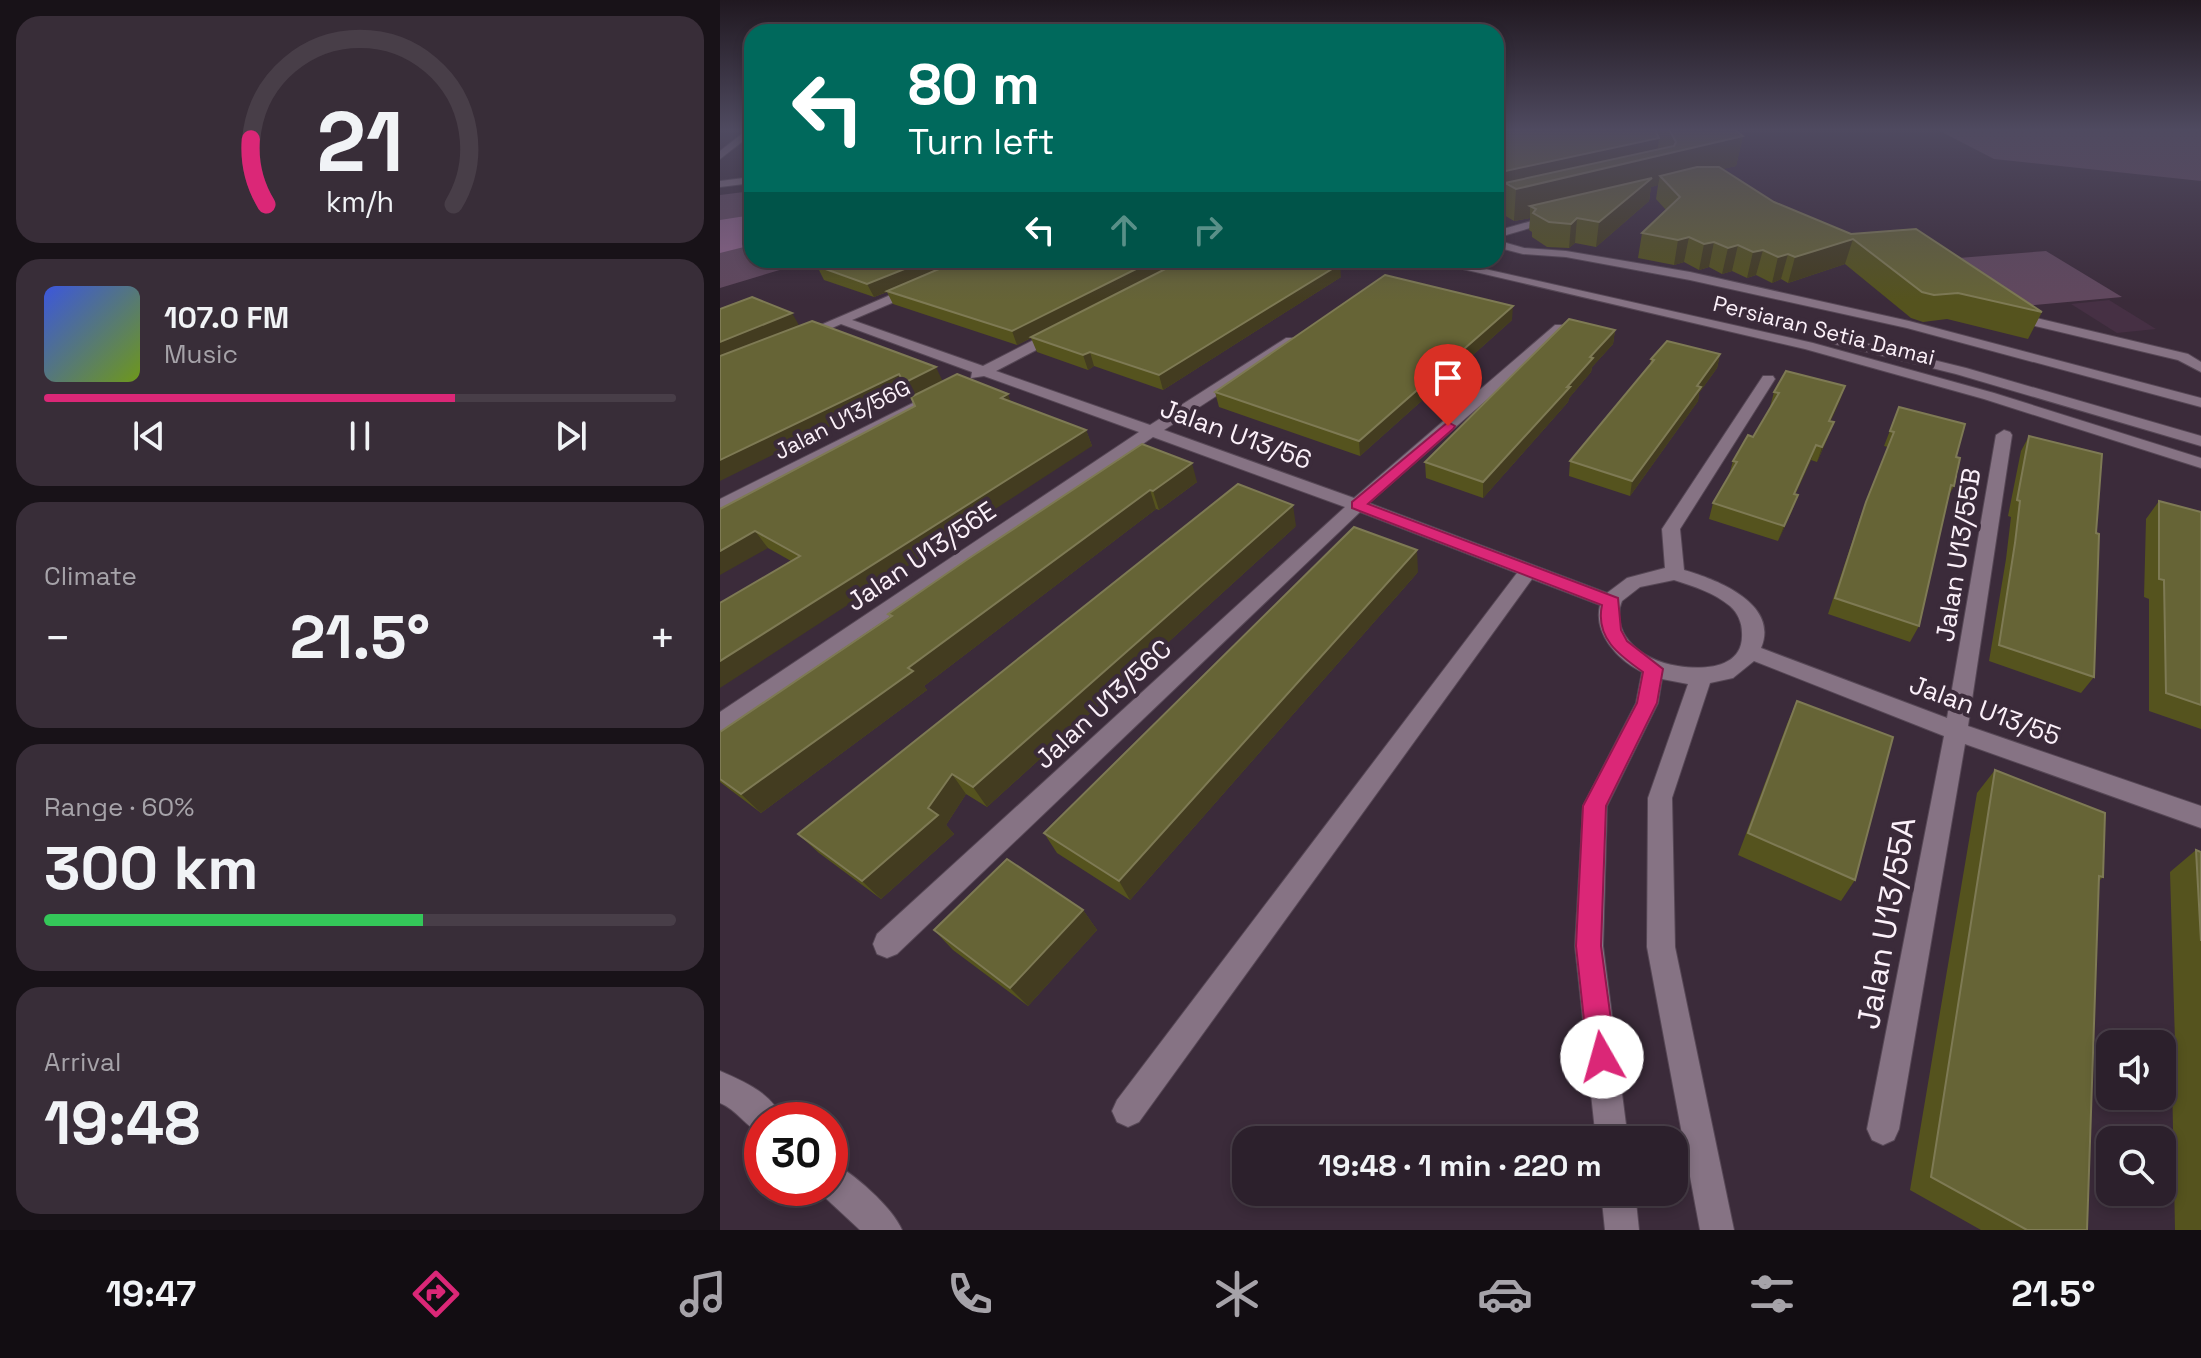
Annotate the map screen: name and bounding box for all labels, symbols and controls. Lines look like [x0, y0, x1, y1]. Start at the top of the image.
text: 80 m [908, 49, 1040, 120]
icon: left [776, 56, 880, 160]
text: 21 [316, 89, 404, 195]
text: Turn left [908, 119, 1055, 165]
text: km/h [326, 185, 394, 221]
icon: left [1018, 208, 1062, 252]
icon: ahead [1102, 208, 1146, 252]
icon: right [1186, 208, 1230, 252]
street label: Persiaran Setia Damai [1710, 289, 1938, 371]
text: 107.0 FM [164, 298, 289, 337]
text: Music [164, 337, 238, 371]
pin [1414, 344, 1482, 426]
icon: arrive [1426, 356, 1470, 400]
street label: Jalan U13/56G [769, 373, 915, 465]
street label: Jalan U13/56 [1156, 391, 1316, 477]
icon: previous [127, 414, 171, 458]
icon: pause [338, 414, 382, 458]
icon: next [549, 414, 593, 458]
street label: Jalan U13/55B [1927, 466, 1989, 644]
street label: Jalan U13/56E [840, 493, 1002, 619]
text: Climate [44, 559, 137, 593]
text: 21.5° [290, 599, 430, 676]
text: − [44, 610, 71, 666]
text: + [649, 610, 676, 666]
street label: Jalan U13/56C [1027, 632, 1179, 776]
street label: Jalan U13/55 [1905, 667, 2065, 753]
text: Range · 60% [44, 790, 194, 824]
street label: Jalan U13/55A [1848, 814, 1924, 1032]
text: 300 km [44, 830, 259, 907]
position arrow [1560, 1015, 1644, 1099]
map controls [2096, 1030, 2176, 1206]
button: sound [2096, 1030, 2176, 1110]
text: Arrival [44, 1045, 121, 1079]
text: 19:48 [44, 1085, 200, 1162]
speed limit sign: 30 [744, 1102, 848, 1206]
button: search [2096, 1126, 2176, 1206]
text: 19:48 · 1 min · 220 m [1318, 1146, 1602, 1185]
icon: directions [408, 1266, 464, 1322]
icon: music [675, 1266, 731, 1322]
icon: phone [942, 1266, 998, 1322]
icon: climate [1209, 1266, 1265, 1322]
icon: car [1477, 1266, 1533, 1322]
icon: filters [1744, 1266, 1800, 1322]
text: 19:47 [106, 1271, 196, 1317]
text: 21.5° [2011, 1271, 2095, 1317]

